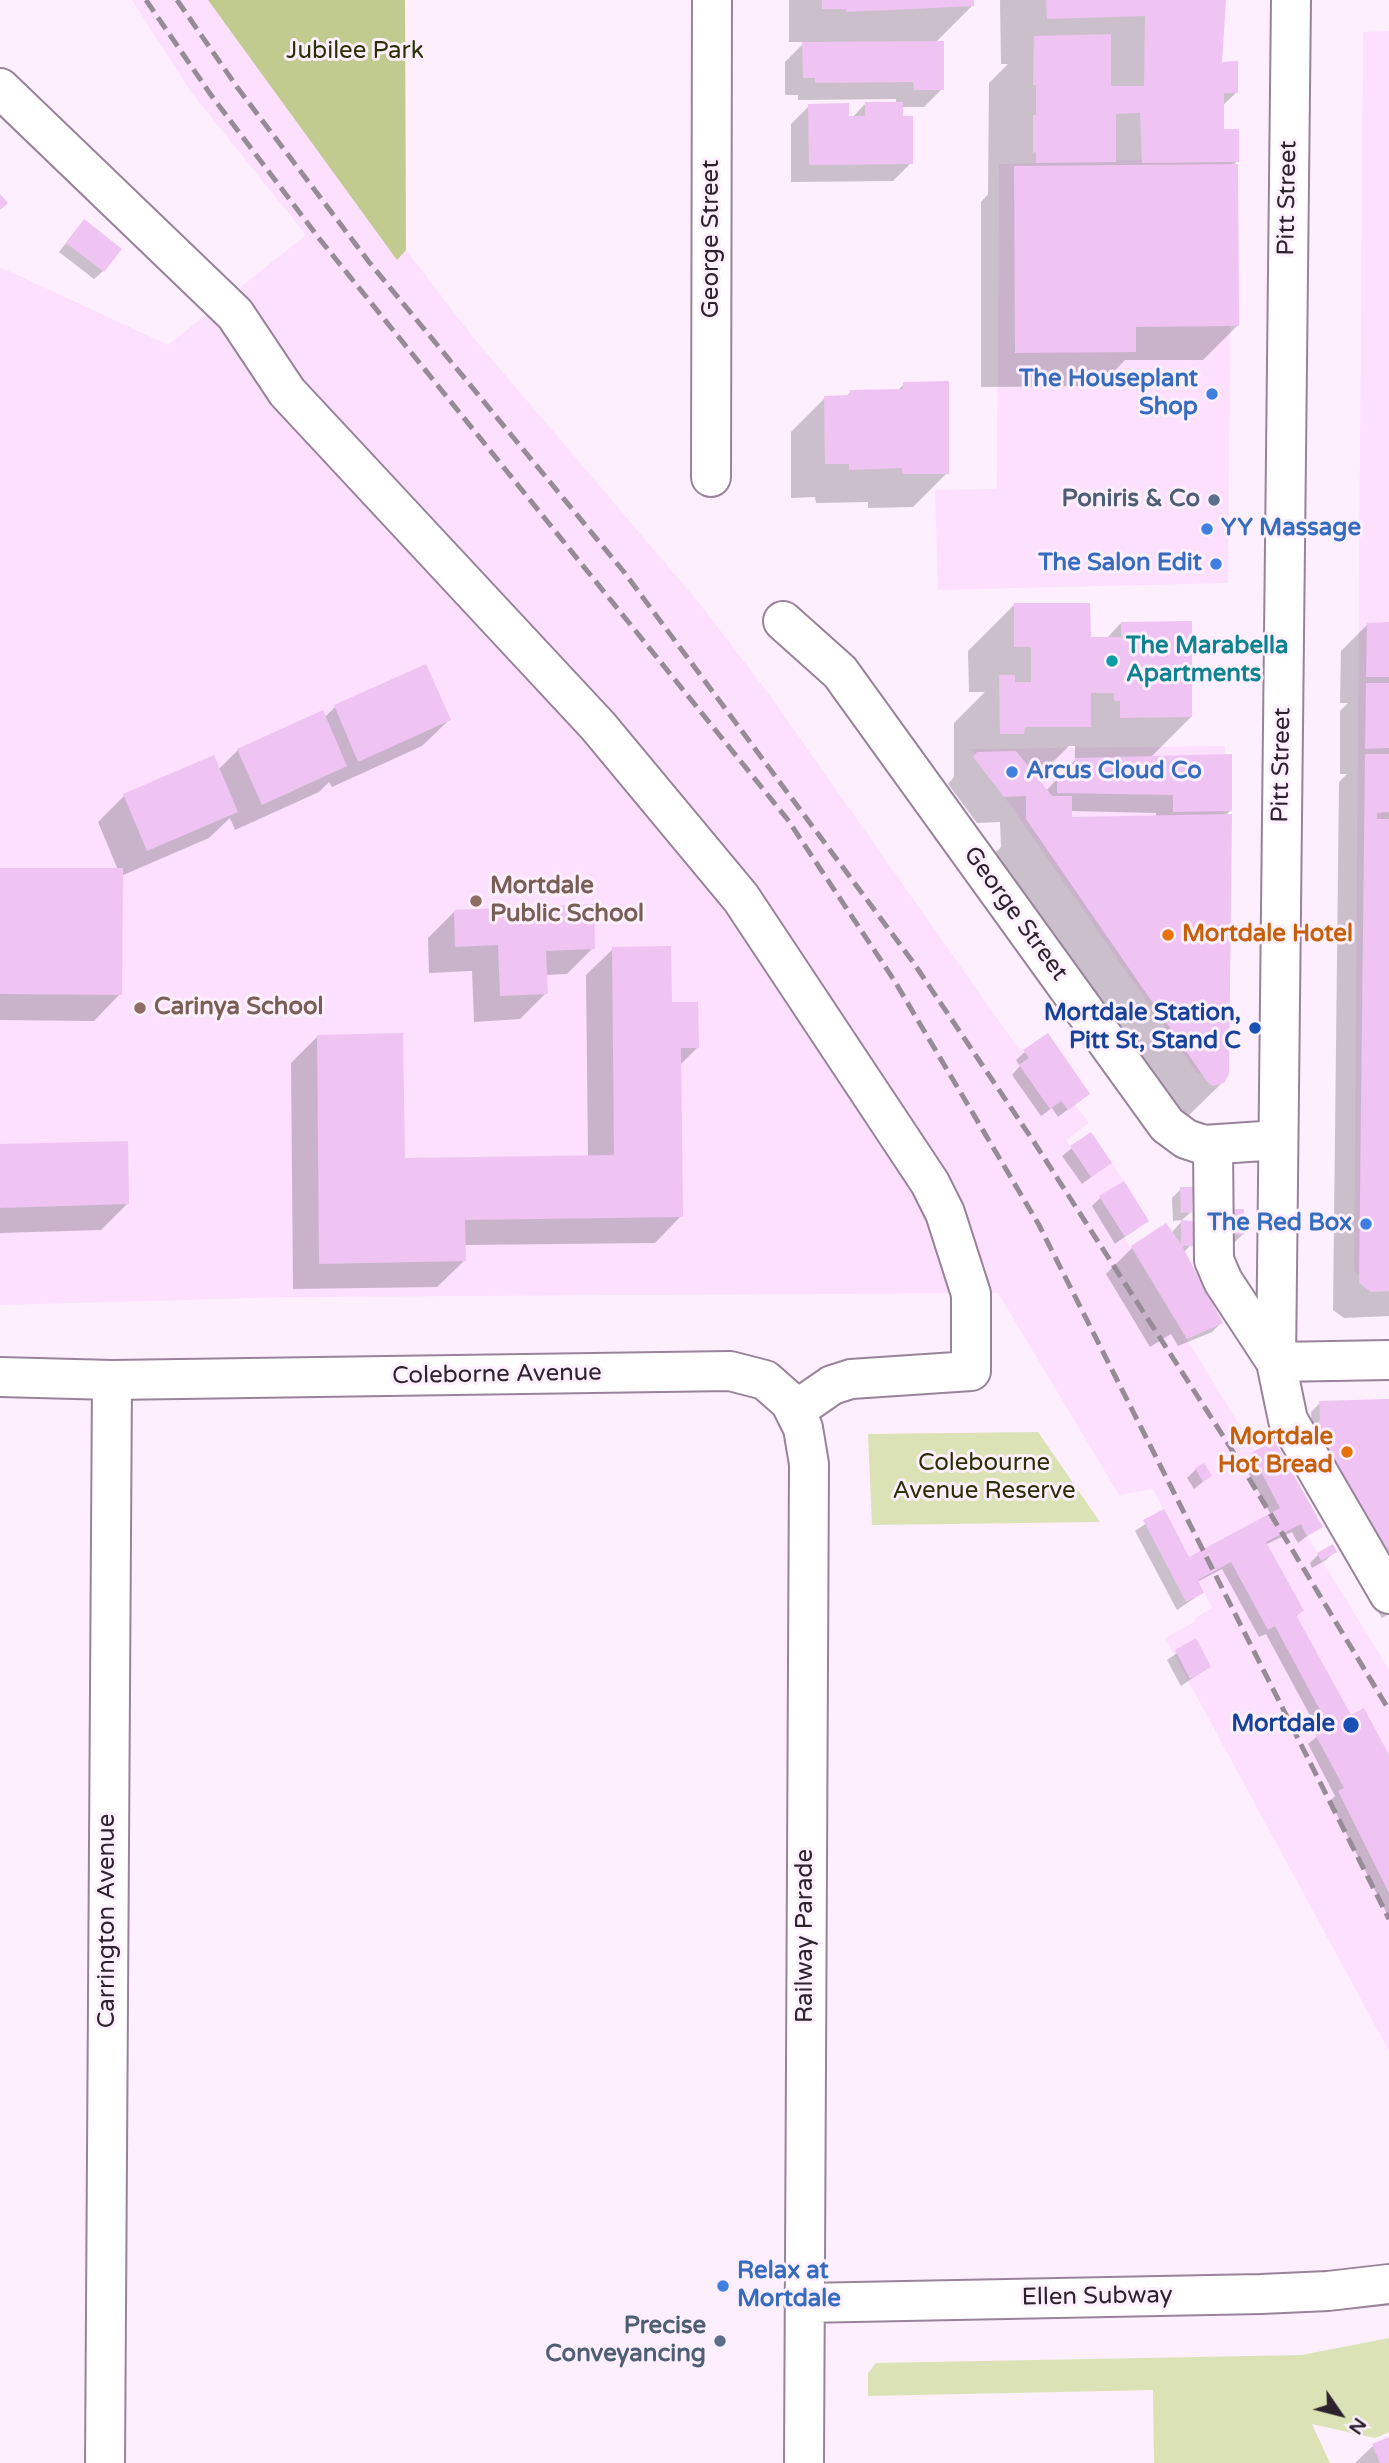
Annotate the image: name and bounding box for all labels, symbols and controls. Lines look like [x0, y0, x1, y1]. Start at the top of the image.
park label: Jubilee Park [286, 38, 424, 66]
street label: Pitt Street [1273, 140, 1303, 256]
street label: George Street [698, 160, 726, 318]
place label: The Houseplant Shop [1019, 366, 1198, 422]
marker: The Houseplant Shop [1204, 386, 1220, 402]
place label: Poniris & Co [1061, 486, 1200, 514]
marker: Poniris & Co [1206, 492, 1222, 508]
place label: YY Massage [1221, 515, 1361, 543]
marker: YY Massage [1199, 521, 1215, 537]
place label: The Salon Edit [1038, 550, 1202, 578]
marker: The Salon Edit [1208, 556, 1224, 572]
place label: The Marabella Apartments [1126, 633, 1288, 689]
marker: The Marabella Apartments [1104, 653, 1120, 669]
street label: Pitt Street [1267, 707, 1297, 823]
place label: Arcus Cloud Co [1026, 758, 1202, 786]
marker: Arcus Cloud Co [1004, 764, 1020, 780]
street label: George Street [957, 841, 1073, 987]
place label: Mortdale Public School [490, 873, 644, 929]
marker: Mortdale Public School [468, 893, 484, 909]
place label: Mortdale Hotel [1182, 921, 1353, 949]
marker: Mortdale Hotel [1160, 927, 1176, 943]
place label: Carinya School [154, 994, 324, 1022]
marker: Carinya School [132, 1000, 148, 1016]
place label: Mortdale Station, Pitt St, Stand C [1044, 1000, 1241, 1056]
marker: Mortdale Station, Pitt St, Stand C [1247, 1020, 1263, 1036]
place label: The Red Box [1207, 1210, 1352, 1238]
marker: The Red Box [1358, 1216, 1374, 1232]
street label: Coleborne Avenue [392, 1359, 602, 1391]
place label: Mortdale Hot Bread [1218, 1424, 1333, 1480]
marker: Mortdale Hot Bread [1339, 1444, 1355, 1460]
park label: Colebourne Avenue Reserve [892, 1450, 1076, 1506]
place label: Mortdale [1231, 1711, 1335, 1739]
marker: Mortdale [1341, 1715, 1361, 1735]
street label: Carrington Avenue [94, 1814, 122, 2028]
street label: Railway Parade [792, 1849, 820, 2023]
place label: Relax at Mortdale [737, 2258, 841, 2314]
marker: Relax at Mortdale [715, 2278, 731, 2294]
street label: Ellen Subway [1021, 2281, 1173, 2313]
place label: Precise Conveyancing [545, 2313, 706, 2369]
marker: Precise Conveyancing [712, 2333, 728, 2349]
north arrow [1305, 2379, 1375, 2449]
text: N [1344, 2413, 1371, 2439]

